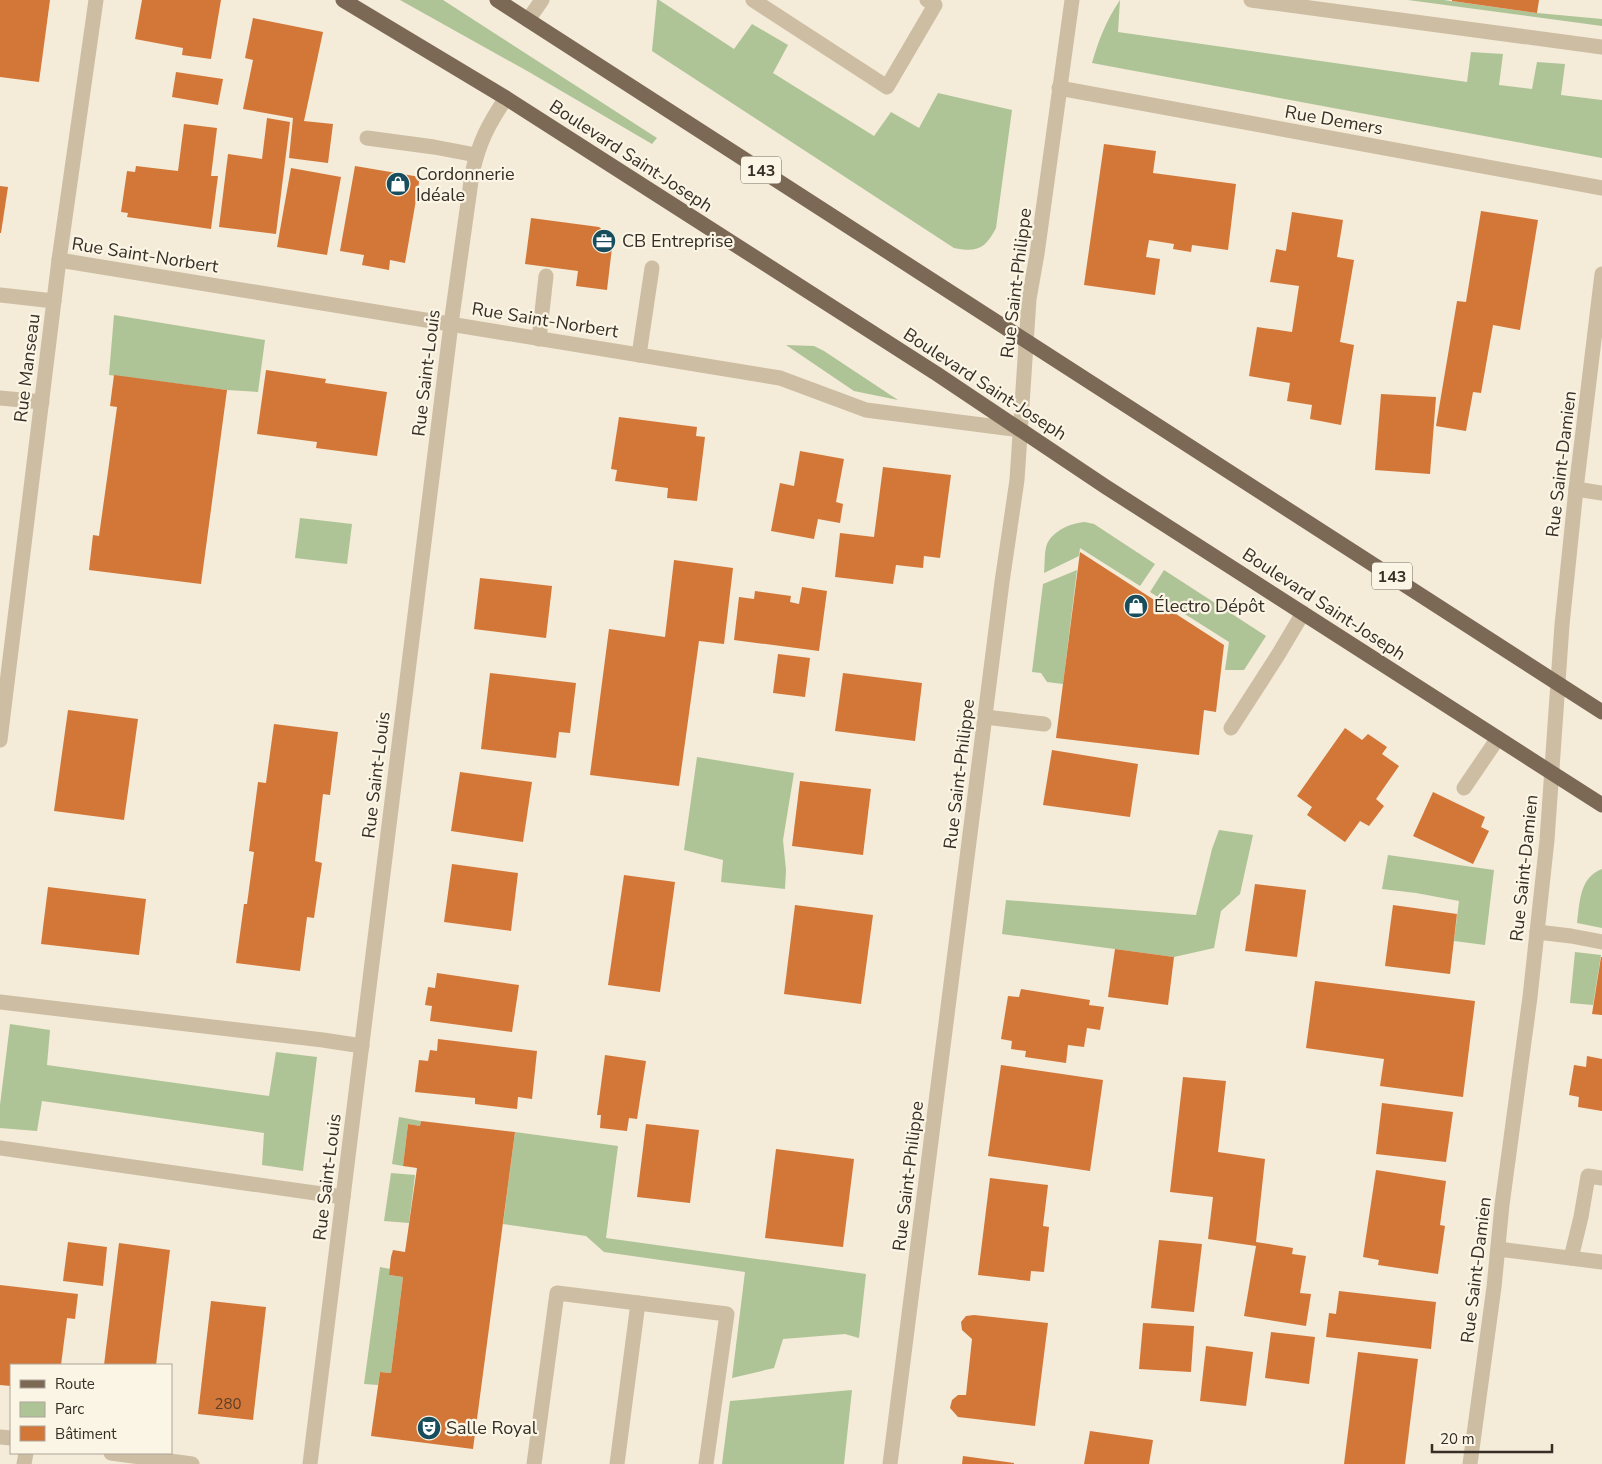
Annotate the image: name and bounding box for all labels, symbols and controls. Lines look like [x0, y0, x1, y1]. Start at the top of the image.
street label: Boulevard Saint-Joseph [545, 94, 717, 218]
street label: Rue Demers [1283, 100, 1385, 140]
road number: 143 [741, 156, 781, 184]
place label: Cordonnerie Idéale [416, 162, 515, 207]
shop icon: Cordonnerie Idéale [385, 171, 411, 197]
street label: Rue Saint-Philippe [995, 207, 1037, 359]
office icon: CB Entreprise [591, 228, 617, 254]
place label: CB Entreprise [622, 229, 733, 253]
street label: Rue Saint-Norbert [70, 232, 221, 279]
street label: Rue Saint-Norbert [470, 297, 621, 344]
street label: Rue Saint-Louis [406, 308, 446, 438]
street label: Rue Manseau [8, 312, 46, 424]
street label: Boulevard Saint-Joseph [899, 322, 1071, 446]
street label: Rue Saint-Damien [1540, 389, 1582, 539]
street label: Boulevard Saint-Joseph [1238, 542, 1410, 666]
road number: 143 [1372, 562, 1412, 590]
shop icon: Électro Dépôt [1123, 593, 1149, 619]
place label: Électro Dépôt [1154, 594, 1265, 618]
street label: Rue Saint-Philippe [938, 698, 980, 850]
street label: Rue Saint-Louis [356, 710, 396, 840]
street label: Rue Saint-Damien [1504, 793, 1544, 943]
street label: Rue Saint-Philippe [887, 1100, 929, 1252]
street label: Rue Saint-Louis [307, 1112, 347, 1242]
street label: Rue Saint-Damien [1455, 1195, 1497, 1345]
legend [10, 1364, 172, 1454]
text: Route [55, 1374, 95, 1394]
house number: 280 [214, 1394, 242, 1414]
text: Parc [55, 1399, 84, 1419]
theatre icon: Salle Royal [416, 1415, 442, 1441]
place label: Salle Royal [446, 1416, 538, 1440]
scale bar [1432, 1422, 1552, 1454]
text: Bâtiment [55, 1424, 117, 1444]
text: 20 m [1440, 1429, 1475, 1449]

